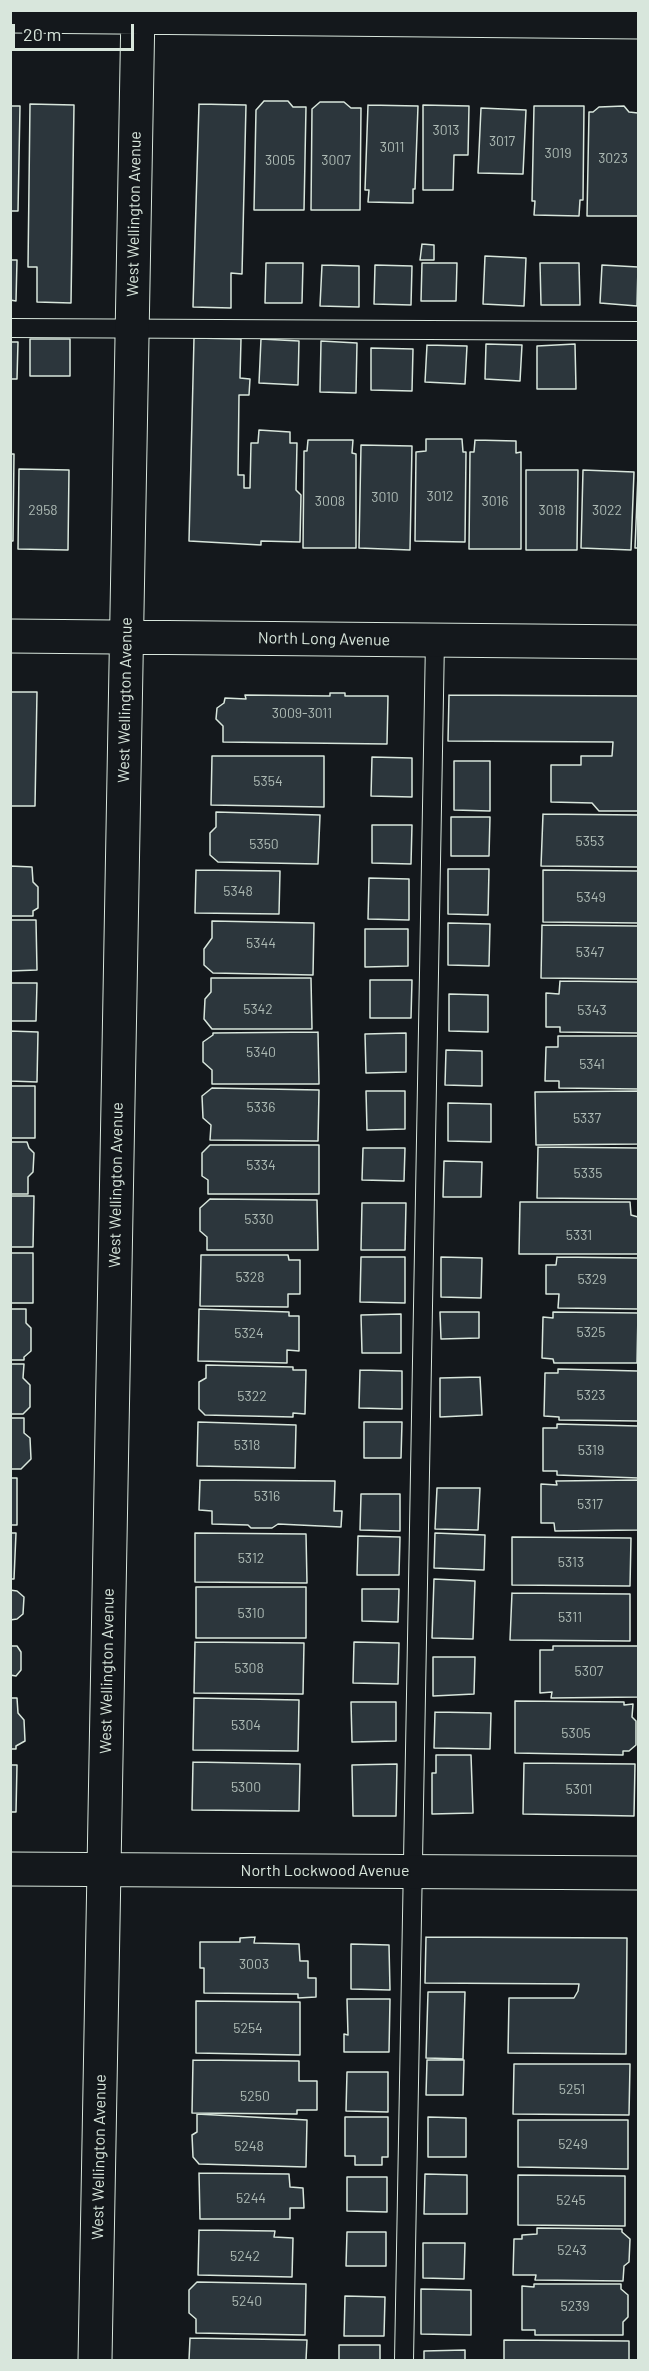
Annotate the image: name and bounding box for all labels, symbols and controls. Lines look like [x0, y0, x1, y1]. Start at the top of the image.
scale bar [15, 12, 136, 50]
text: 20 m [23, 23, 61, 45]
house number: 3013 [433, 122, 459, 138]
street label: West Wellington Avenue [123, 131, 145, 297]
house number: 3017 [489, 133, 515, 149]
house number: 3011 [380, 139, 404, 155]
house number: 3019 [545, 145, 571, 161]
house number: 3023 [598, 150, 628, 166]
house number: 3005 [265, 152, 295, 168]
house number: 3007 [321, 152, 351, 168]
house number: 3012 [426, 488, 454, 504]
house number: 3010 [371, 489, 399, 505]
house number: 3008 [315, 493, 345, 509]
house number: 3016 [482, 493, 508, 509]
house number: 2958 [28, 502, 58, 518]
house number: 3018 [539, 502, 565, 518]
house number: 3022 [592, 502, 622, 518]
street label: West Wellington Avenue [114, 617, 136, 783]
street label: North Long Avenue [258, 628, 390, 650]
house number: 3009-3011 [272, 705, 332, 721]
house number: 5354 [253, 773, 283, 789]
house number: 5353 [576, 833, 604, 849]
house number: 5350 [249, 836, 279, 852]
house number: 5348 [223, 883, 253, 899]
house number: 5349 [576, 889, 606, 905]
house number: 5344 [246, 935, 276, 951]
house number: 5347 [576, 944, 604, 960]
house number: 5342 [243, 1001, 273, 1017]
house number: 5343 [577, 1002, 607, 1018]
house number: 5340 [246, 1044, 276, 1060]
house number: 5341 [579, 1056, 605, 1072]
house number: 5336 [247, 1099, 275, 1115]
street label: West Wellington Avenue [105, 1102, 127, 1268]
house number: 5337 [573, 1110, 601, 1126]
house number: 5334 [246, 1157, 276, 1173]
house number: 5335 [574, 1165, 602, 1181]
house number: 5330 [244, 1211, 274, 1227]
house number: 5331 [566, 1227, 592, 1243]
house number: 5328 [235, 1269, 265, 1285]
house number: 5329 [577, 1271, 607, 1287]
house number: 5325 [576, 1324, 606, 1340]
house number: 5324 [234, 1325, 264, 1341]
house number: 5323 [576, 1387, 606, 1403]
house number: 5322 [237, 1388, 267, 1404]
house number: 5318 [234, 1437, 260, 1453]
house number: 5319 [578, 1442, 604, 1458]
house number: 5316 [254, 1488, 280, 1504]
house number: 5317 [577, 1496, 603, 1512]
house number: 5312 [238, 1550, 264, 1566]
house number: 5313 [558, 1554, 584, 1570]
street label: West Wellington Avenue [96, 1588, 118, 1754]
house number: 5310 [237, 1605, 265, 1621]
house number: 5311 [558, 1609, 582, 1625]
house number: 5308 [234, 1660, 264, 1676]
house number: 5307 [575, 1663, 603, 1679]
house number: 5304 [231, 1717, 261, 1733]
house number: 5305 [561, 1725, 591, 1741]
house number: 5300 [231, 1779, 261, 1795]
house number: 5301 [566, 1781, 592, 1797]
street label: North Lockwood Avenue [241, 1861, 409, 1881]
house number: 3003 [239, 1956, 269, 1972]
house number: 5254 [233, 2020, 263, 2036]
street label: West Wellington Avenue [88, 2074, 110, 2240]
house number: 5251 [559, 2081, 585, 2097]
house number: 5250 [240, 2088, 270, 2104]
house number: 5249 [558, 2136, 588, 2152]
house number: 5248 [234, 2138, 264, 2154]
house number: 5244 [236, 2190, 266, 2206]
house number: 5245 [556, 2192, 586, 2208]
house number: 5243 [557, 2242, 587, 2258]
house number: 5242 [230, 2248, 260, 2264]
house number: 5240 [232, 2293, 262, 2309]
house number: 5239 [560, 2298, 590, 2314]

